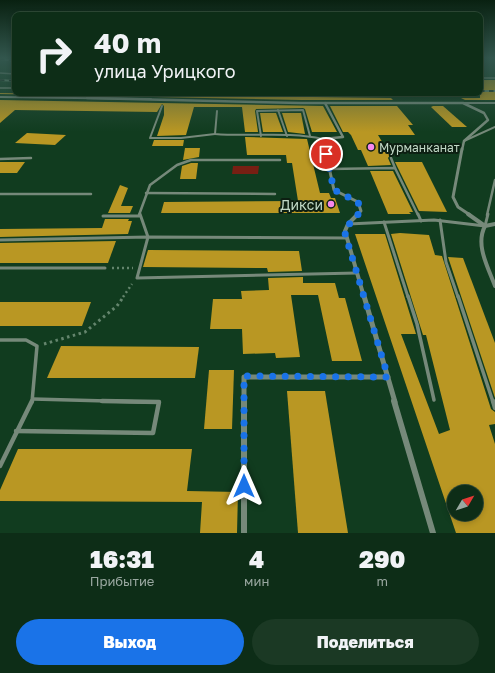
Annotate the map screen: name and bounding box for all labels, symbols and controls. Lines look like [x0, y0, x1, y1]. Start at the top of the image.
text: 40 m [94, 26, 161, 59]
icon: right [28, 28, 80, 80]
text: улица Урицкого [94, 60, 235, 82]
pin [309, 137, 343, 171]
place label: Мурманканат [379, 140, 460, 155]
marker: Мурманканат [366, 142, 376, 152]
icon: arrive [315, 143, 337, 165]
place label: Дикси [280, 196, 323, 213]
marker: Дикси [326, 199, 336, 209]
position arrow [223, 465, 265, 507]
north arrow [447, 485, 483, 521]
map controls [447, 485, 483, 521]
text: 16:31 [90, 544, 154, 573]
text: 4 [249, 544, 264, 573]
text: 290 [359, 544, 405, 573]
text: Прибытие [90, 573, 154, 589]
text: мин [244, 573, 269, 589]
text: m [376, 573, 388, 589]
button: Выход [16, 619, 244, 665]
button: Поделиться [252, 619, 479, 665]

